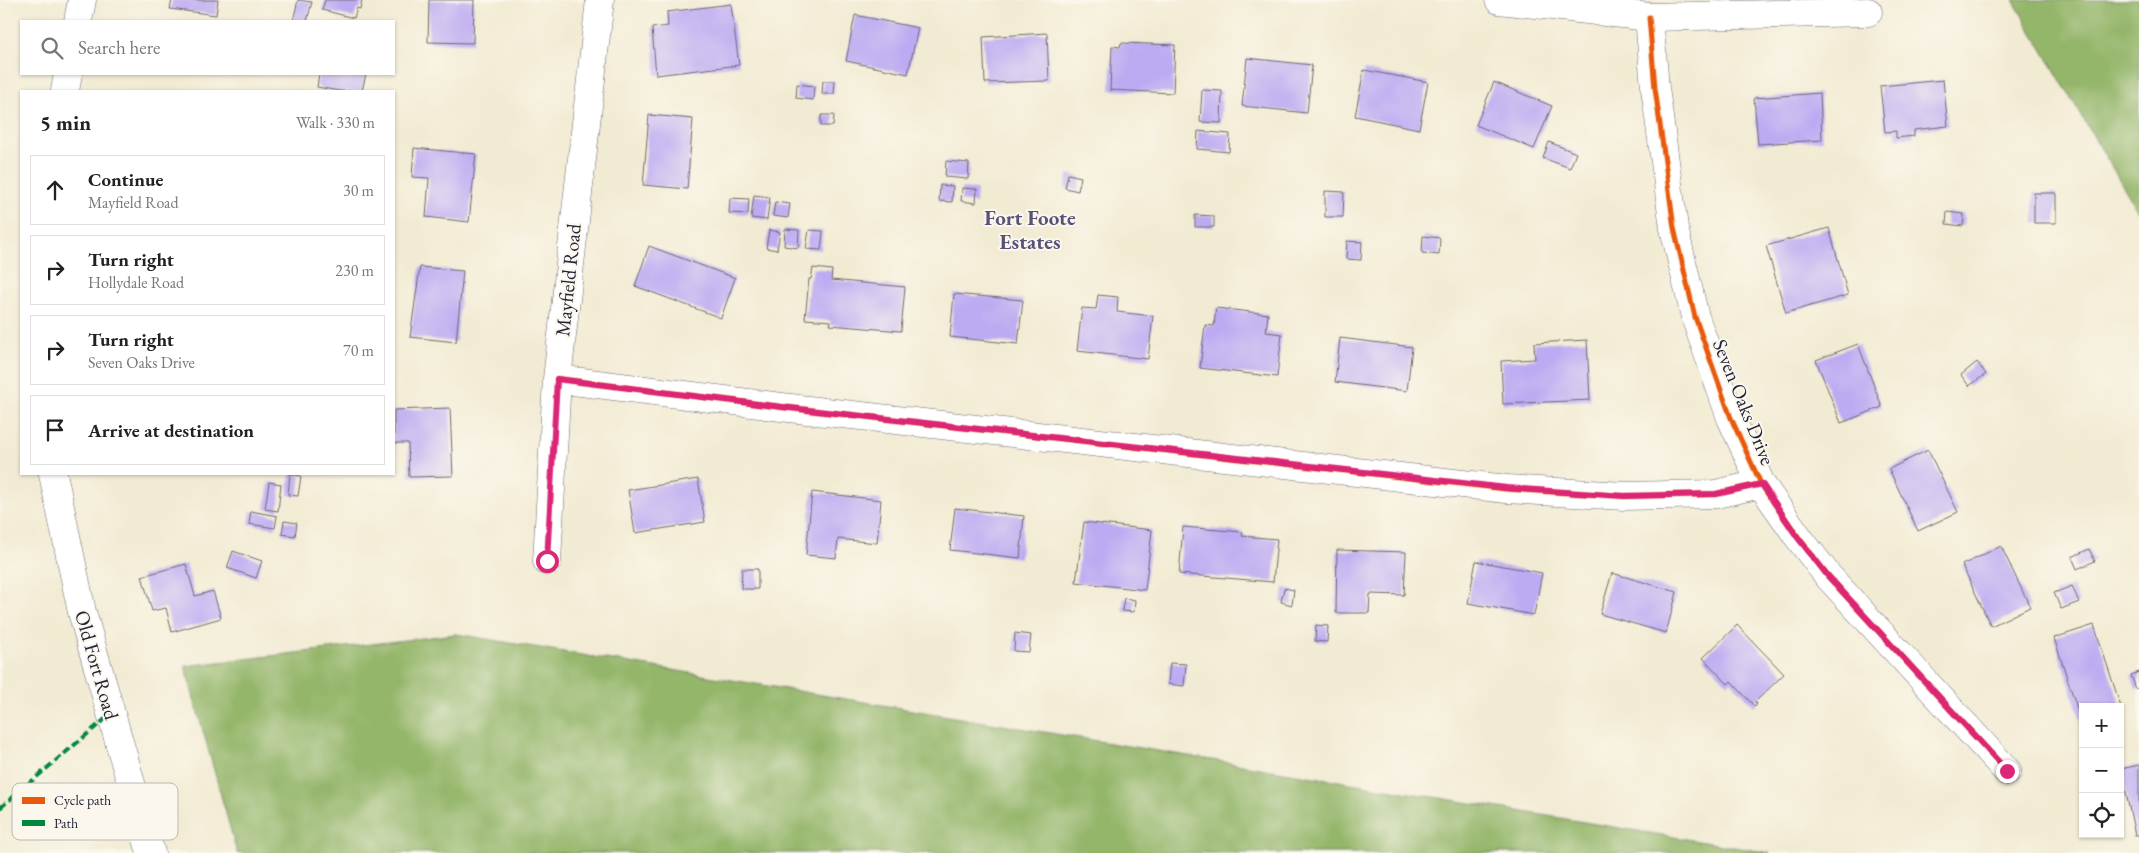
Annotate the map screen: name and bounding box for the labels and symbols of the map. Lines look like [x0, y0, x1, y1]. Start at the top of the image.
district label: Fort Foote Estates [984, 204, 1076, 255]
street label: Mayfield Road [549, 222, 587, 338]
street label: Seven Oaks Drive [1707, 335, 1781, 469]
route start [536, 550, 559, 573]
street label: Old Fort Road [69, 607, 125, 724]
route end [1996, 760, 2019, 783]
legend [12, 783, 178, 840]
text: Cycle path [54, 791, 111, 809]
text: Path [54, 814, 78, 832]

